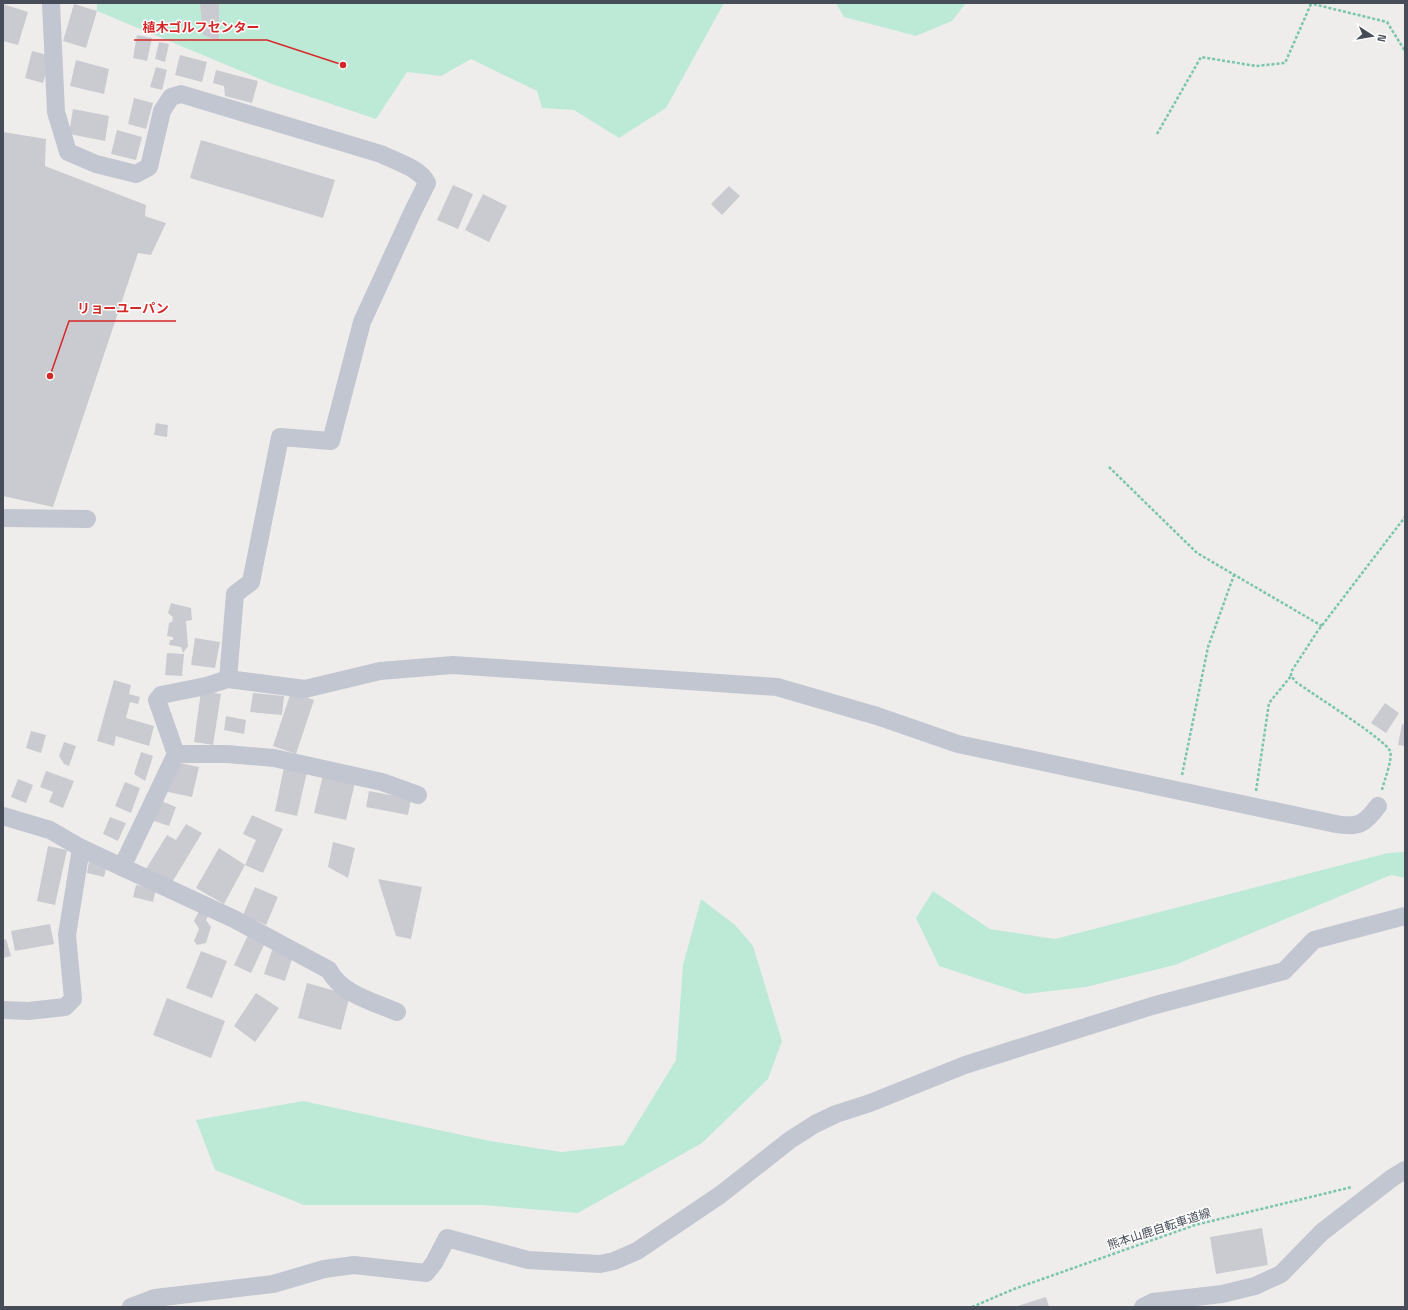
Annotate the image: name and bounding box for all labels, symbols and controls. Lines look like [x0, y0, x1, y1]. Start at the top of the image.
callout: 植木ゴルフセンター [134, 15, 267, 40]
north arrow [1352, 16, 1392, 56]
text: 植木ゴルフセンター [142, 19, 260, 36]
text: N [1374, 33, 1389, 43]
callout: リョーユーパン [69, 296, 176, 321]
text: リョーユーパン [77, 300, 169, 317]
street label: 熊本山鹿自転車道線 [1105, 1205, 1213, 1253]

